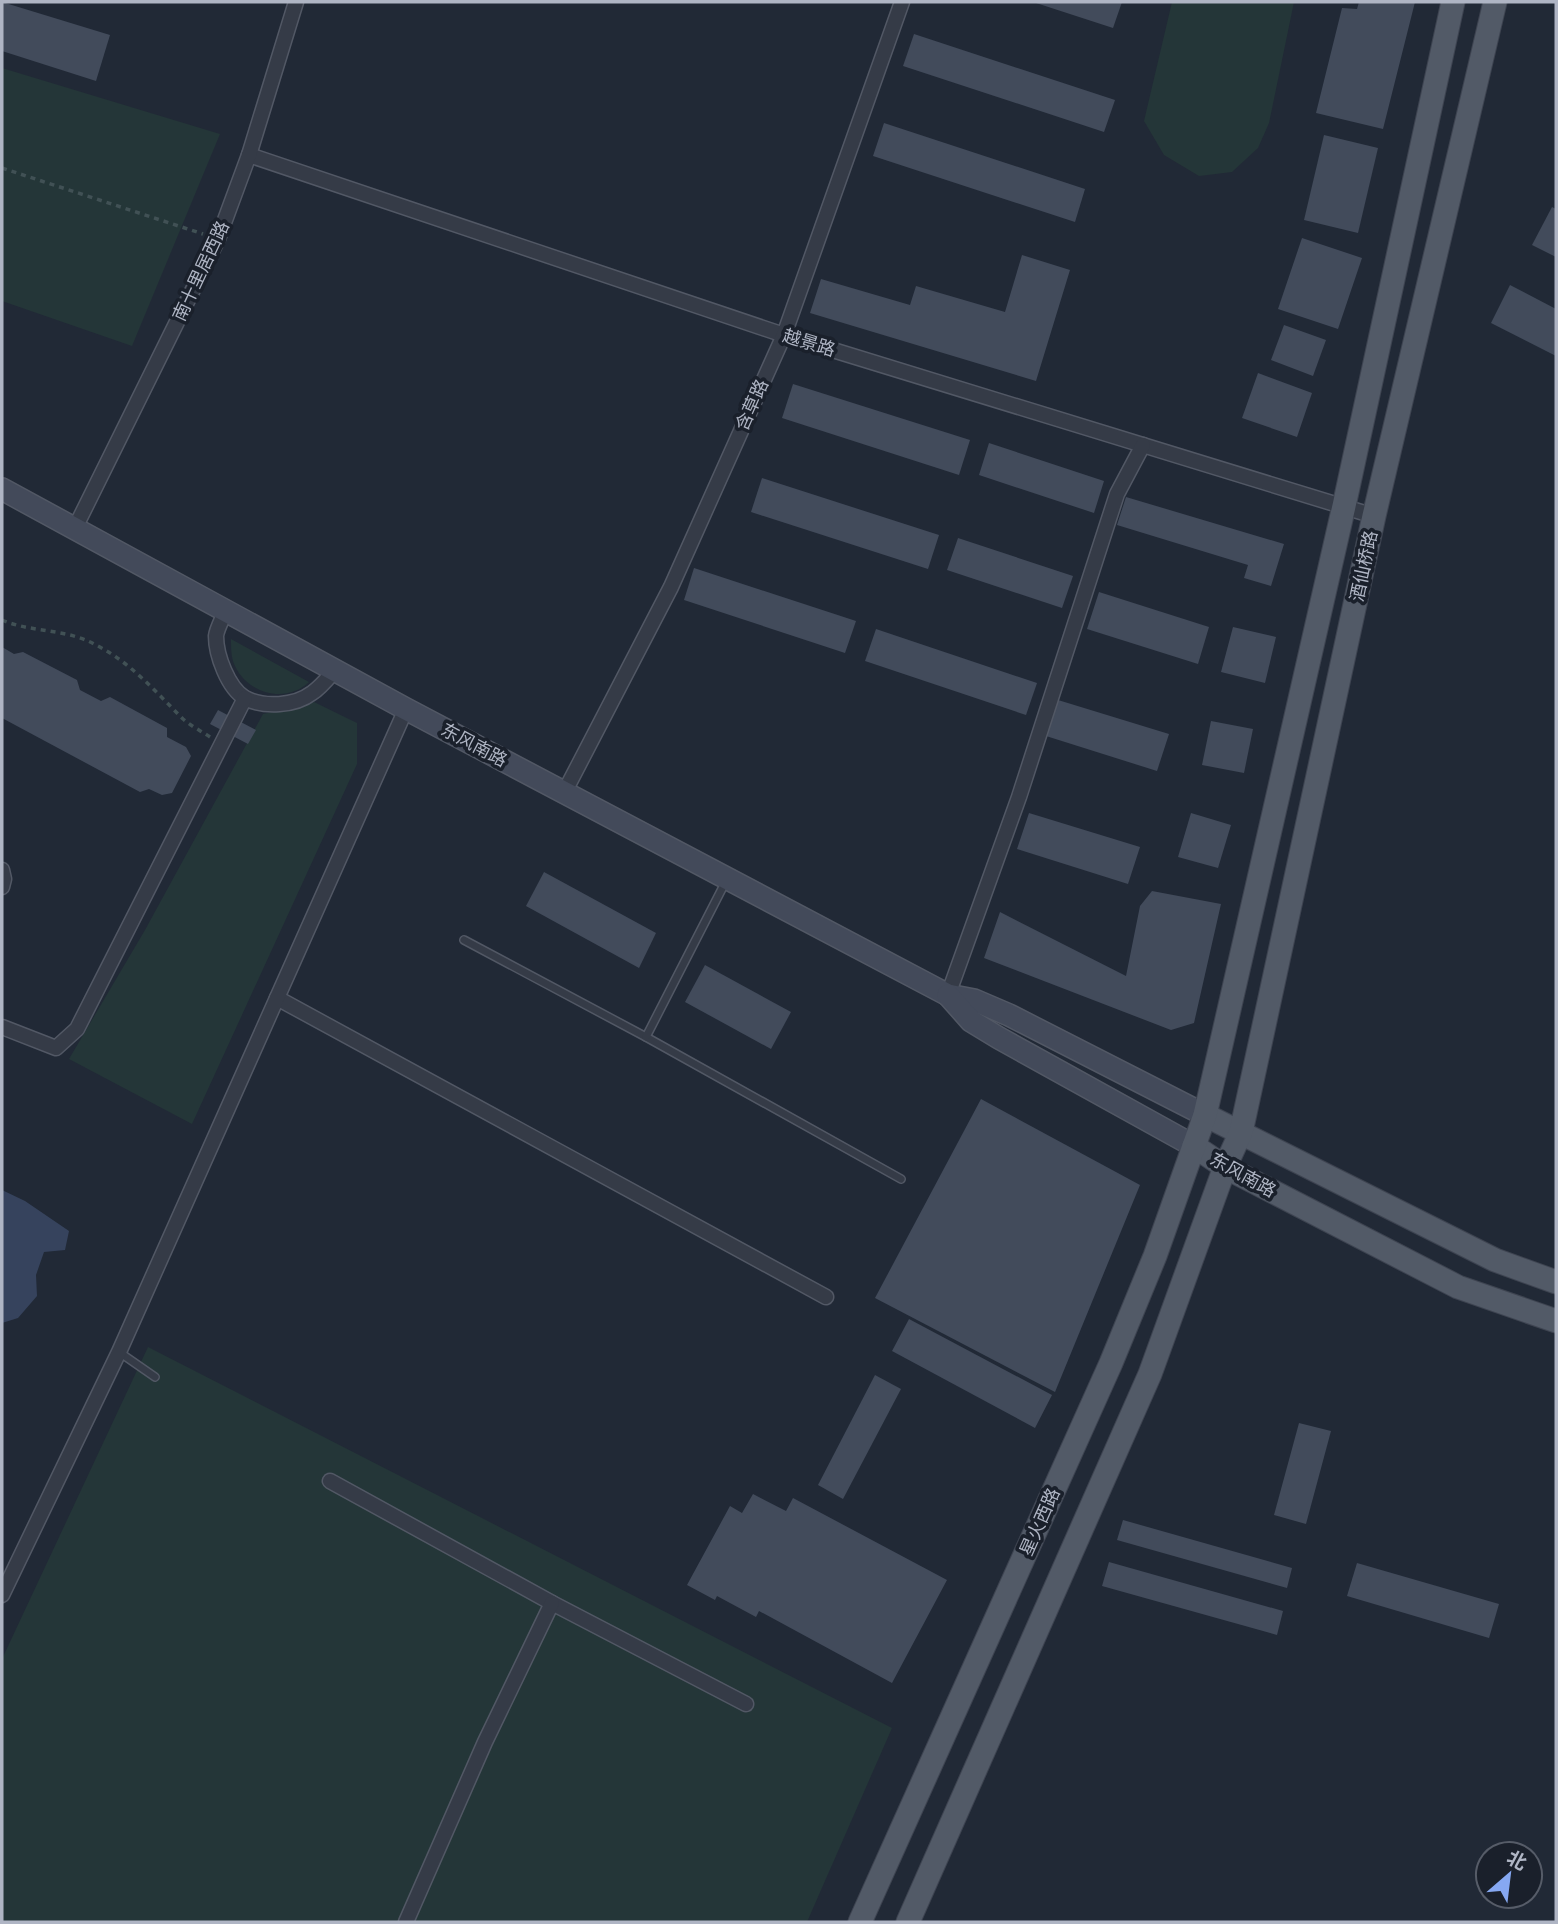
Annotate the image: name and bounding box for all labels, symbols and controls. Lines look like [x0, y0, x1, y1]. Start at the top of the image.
street label: 南十里居西路 [168, 217, 234, 325]
street label: 越景路 [780, 325, 838, 361]
street label: 含草路 [731, 376, 773, 434]
street label: 酒仙桥路 [1346, 528, 1382, 604]
street label: 东风南路 [437, 718, 511, 772]
street label: 东风南路 [1206, 1148, 1280, 1202]
street label: 星火西路 [1015, 1485, 1065, 1559]
north arrow [1474, 1840, 1544, 1910]
text: 北 [1503, 1846, 1531, 1875]

